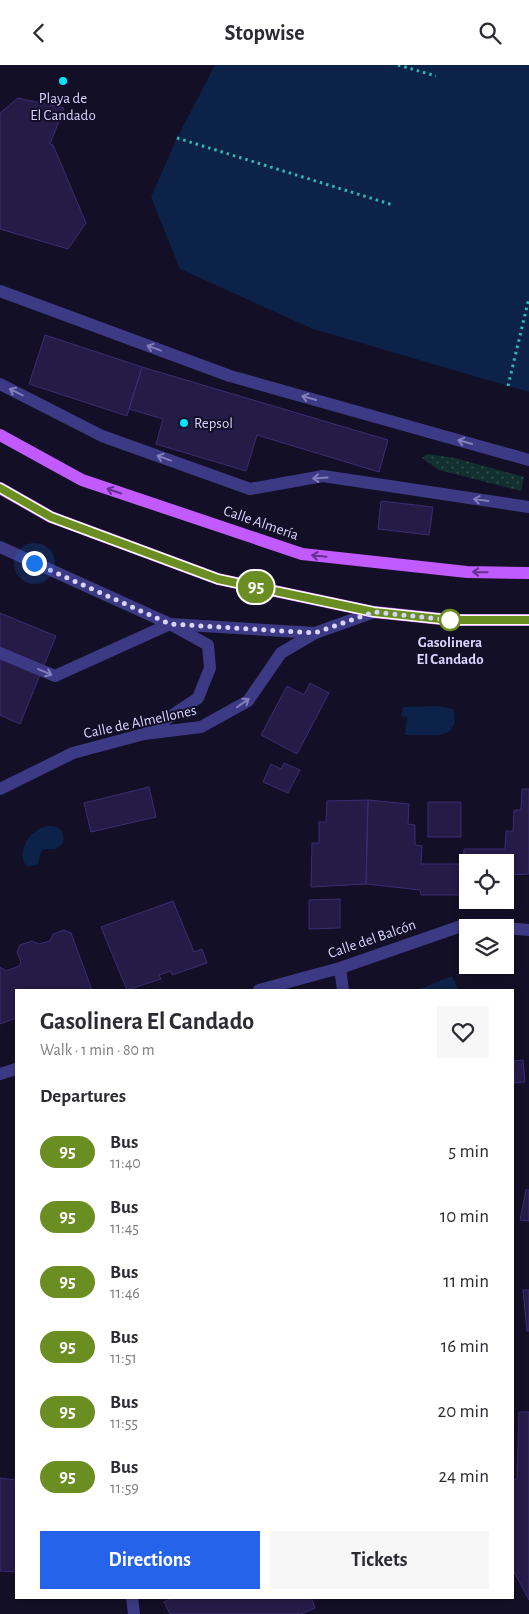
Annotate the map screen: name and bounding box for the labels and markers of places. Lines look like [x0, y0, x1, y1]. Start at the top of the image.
marker: Playa de El Candado [57, 75, 69, 87]
place label: Playa de El Candado [30, 91, 96, 123]
place label: Repsol [194, 416, 233, 431]
marker: Repsol [178, 417, 190, 429]
marker: Gasolinera El Candado [439, 609, 461, 631]
place label: Gasolinera El Candado [416, 635, 484, 667]

